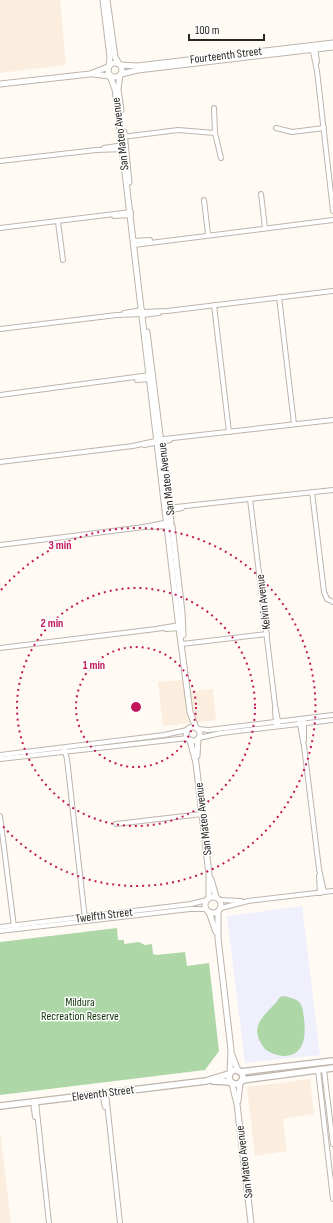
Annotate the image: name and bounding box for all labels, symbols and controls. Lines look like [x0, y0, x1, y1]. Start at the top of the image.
scale bar [189, 16, 264, 42]
text: 100 m [195, 23, 220, 38]
street label: Fourteenth Street [189, 44, 263, 67]
street label: San Mateo Avenue [109, 97, 132, 171]
street label: San Mateo Avenue [155, 442, 178, 516]
text: 3 min [49, 538, 71, 553]
street label: Kelvin Avenue [253, 573, 274, 630]
text: 2 min [41, 616, 63, 631]
text: 1 min [83, 658, 105, 673]
centre of rings [129, 700, 143, 714]
street label: San Mateo Avenue [192, 782, 215, 856]
street label: Twelfth Street [75, 905, 134, 926]
park label: Mildura Recreation Reserve [41, 995, 119, 1024]
street label: Eleventh Street [71, 1082, 135, 1105]
street label: San Mateo Avenue [233, 1125, 256, 1199]

